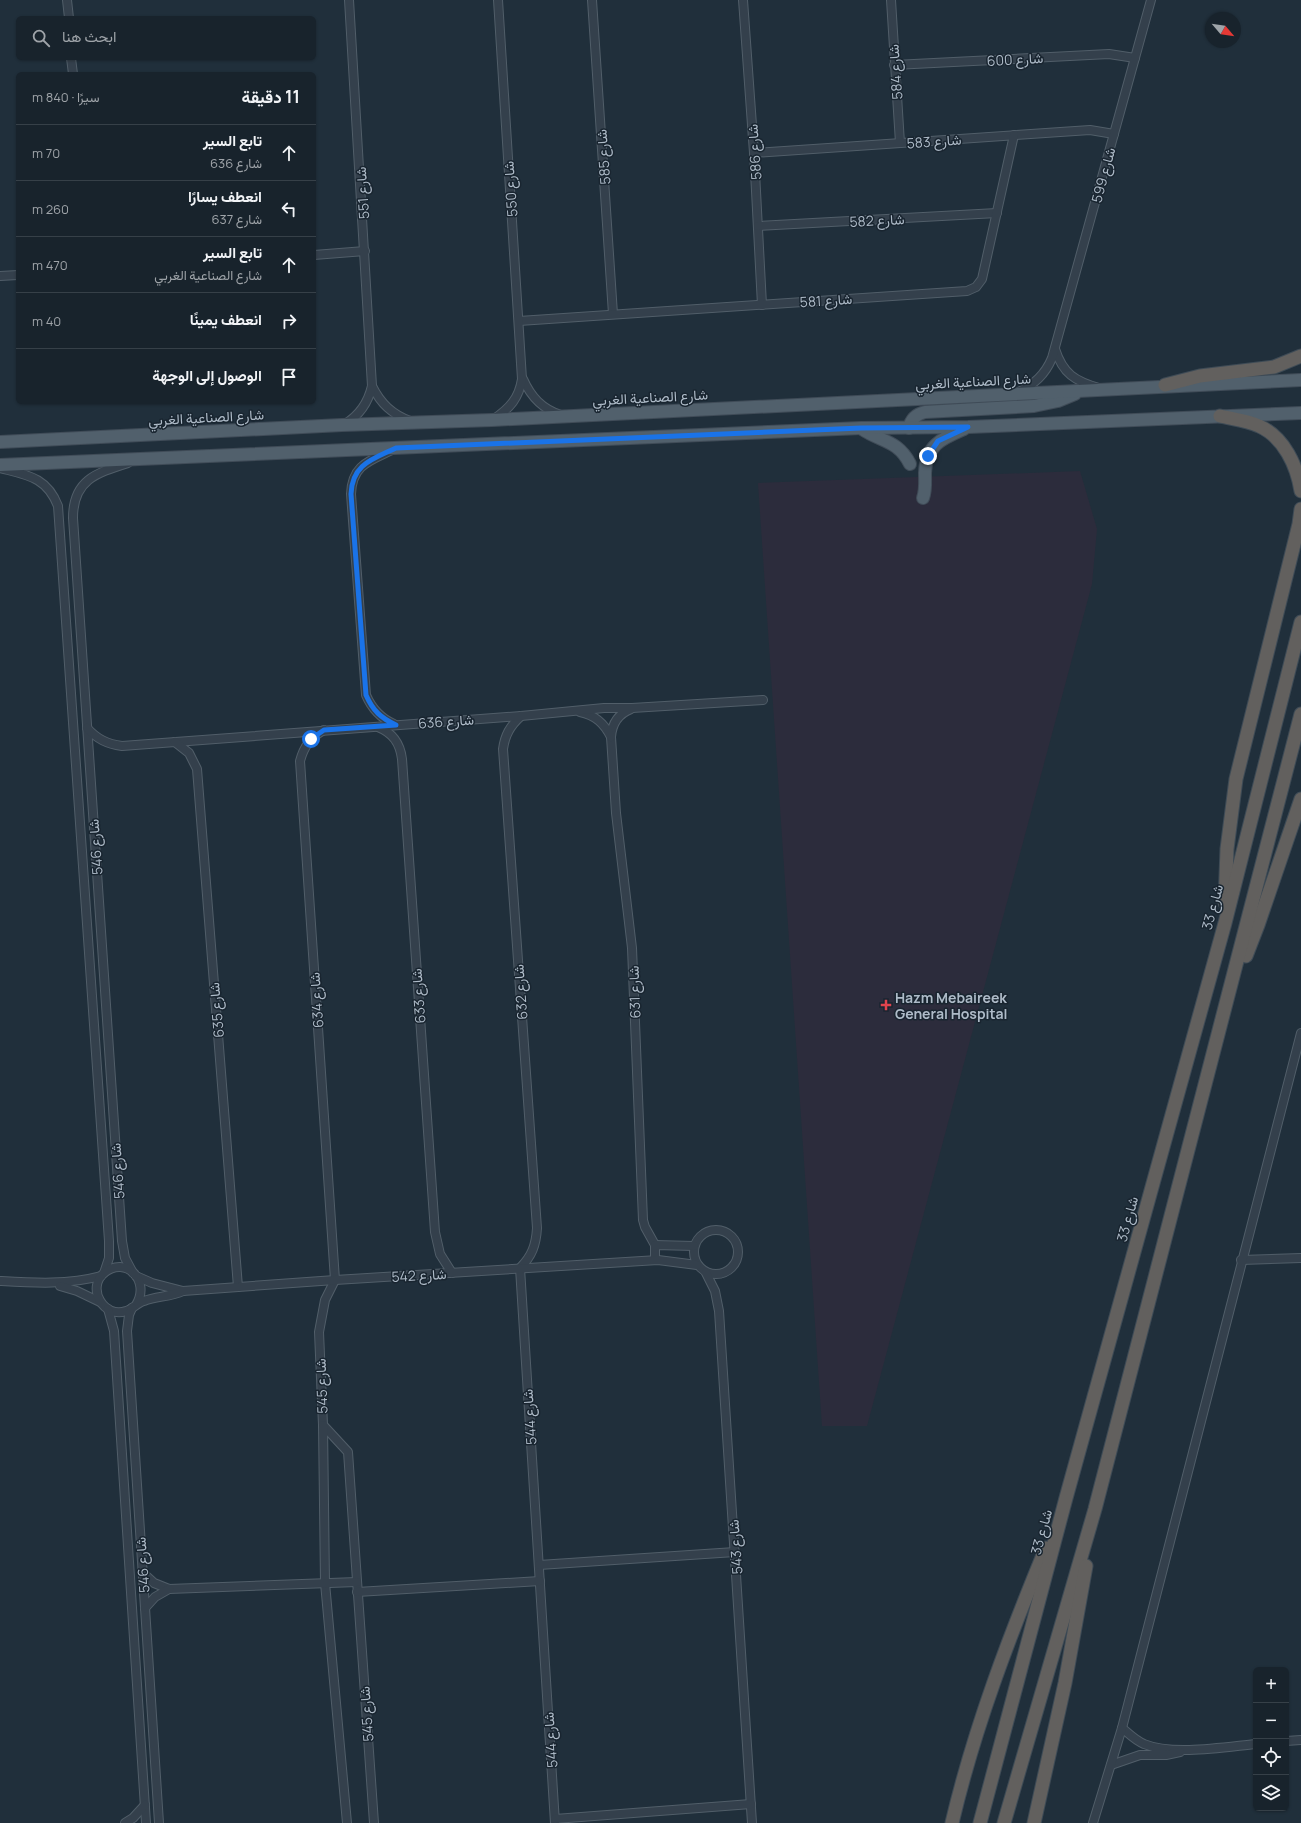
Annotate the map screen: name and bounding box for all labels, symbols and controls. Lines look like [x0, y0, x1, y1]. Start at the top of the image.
north arrow [1205, 12, 1241, 48]
search box [16, 16, 316, 60]
text: ابحث هنا [62, 26, 116, 47]
icon: search [30, 27, 52, 49]
street label: شارع 584 [884, 44, 908, 100]
street label: شارع 600 [986, 48, 1044, 72]
text: 11 دقيقة [242, 85, 300, 108]
text: سيرًا · 840 m [32, 88, 100, 106]
street label: شارع 586 [743, 123, 767, 181]
street label: شارع 585 [592, 129, 616, 185]
text: تابع السير [203, 130, 262, 151]
street label: شارع 583 [906, 130, 962, 154]
icon: ahead [278, 142, 300, 164]
text: 70 m [32, 144, 60, 162]
street label: شارع 599 [1087, 145, 1121, 205]
text: شارع 636 [210, 154, 262, 172]
street label: شارع 550 [499, 160, 523, 217]
street label: شارع 551 [351, 166, 375, 220]
text: انعطف يسارًا [188, 186, 262, 207]
icon: left [278, 198, 300, 220]
text: 260 m [32, 200, 69, 218]
street label: شارع 582 [849, 209, 905, 233]
text: شارع 637 [211, 210, 262, 228]
text: تابع السير [203, 242, 262, 263]
icon: ahead [278, 254, 300, 276]
text: 470 m [32, 256, 68, 274]
text: شارع الصناعية الغربي [154, 266, 262, 284]
street label: شارع 581 [799, 289, 853, 313]
text: انعطف يمينًا [190, 309, 262, 330]
icon: right [278, 310, 300, 332]
text: 40 m [32, 312, 61, 330]
text: الوصول إلى الوجهة [152, 365, 262, 386]
icon: arrive [278, 366, 300, 388]
street label: شارع الصناعية الغربي [915, 368, 1032, 397]
street label: شارع الصناعية الغربي [592, 384, 709, 413]
street label: شارع الصناعية الغربي [148, 404, 265, 433]
route end [919, 447, 937, 465]
street label: شارع 636 [417, 710, 475, 734]
route start [302, 730, 320, 748]
street label: شارع 546 [84, 818, 108, 876]
street label: شارع 33 [1197, 882, 1229, 932]
street label: شارع 632 [509, 964, 533, 1020]
street label: شارع 631 [624, 965, 646, 1019]
street label: شارع 633 [407, 968, 431, 1024]
street label: شارع 634 [305, 971, 329, 1028]
street label: شارع 635 [204, 981, 230, 1038]
place label: Hazm Mebaireek General Hospital [895, 988, 1008, 1023]
marker: Hazm Mebaireek General Hospital [880, 999, 892, 1011]
street label: شارع 546 [106, 1142, 130, 1200]
street label: شارع 33 [1112, 1194, 1144, 1244]
street label: شارع 542 [391, 1264, 447, 1288]
street label: شارع 545 [311, 1358, 333, 1414]
street label: شارع 544 [518, 1388, 542, 1445]
street label: شارع 33 [1026, 1507, 1058, 1557]
street label: شارع 543 [724, 1519, 748, 1575]
street label: شارع 546 [131, 1536, 155, 1594]
map controls [1253, 1667, 1289, 1811]
button: + [1253, 1667, 1289, 1703]
street label: شارع 545 [355, 1686, 379, 1742]
button: − [1253, 1703, 1289, 1739]
street label: شارع 544 [539, 1711, 563, 1768]
button: locate [1253, 1739, 1289, 1775]
button: layers [1253, 1775, 1289, 1811]

